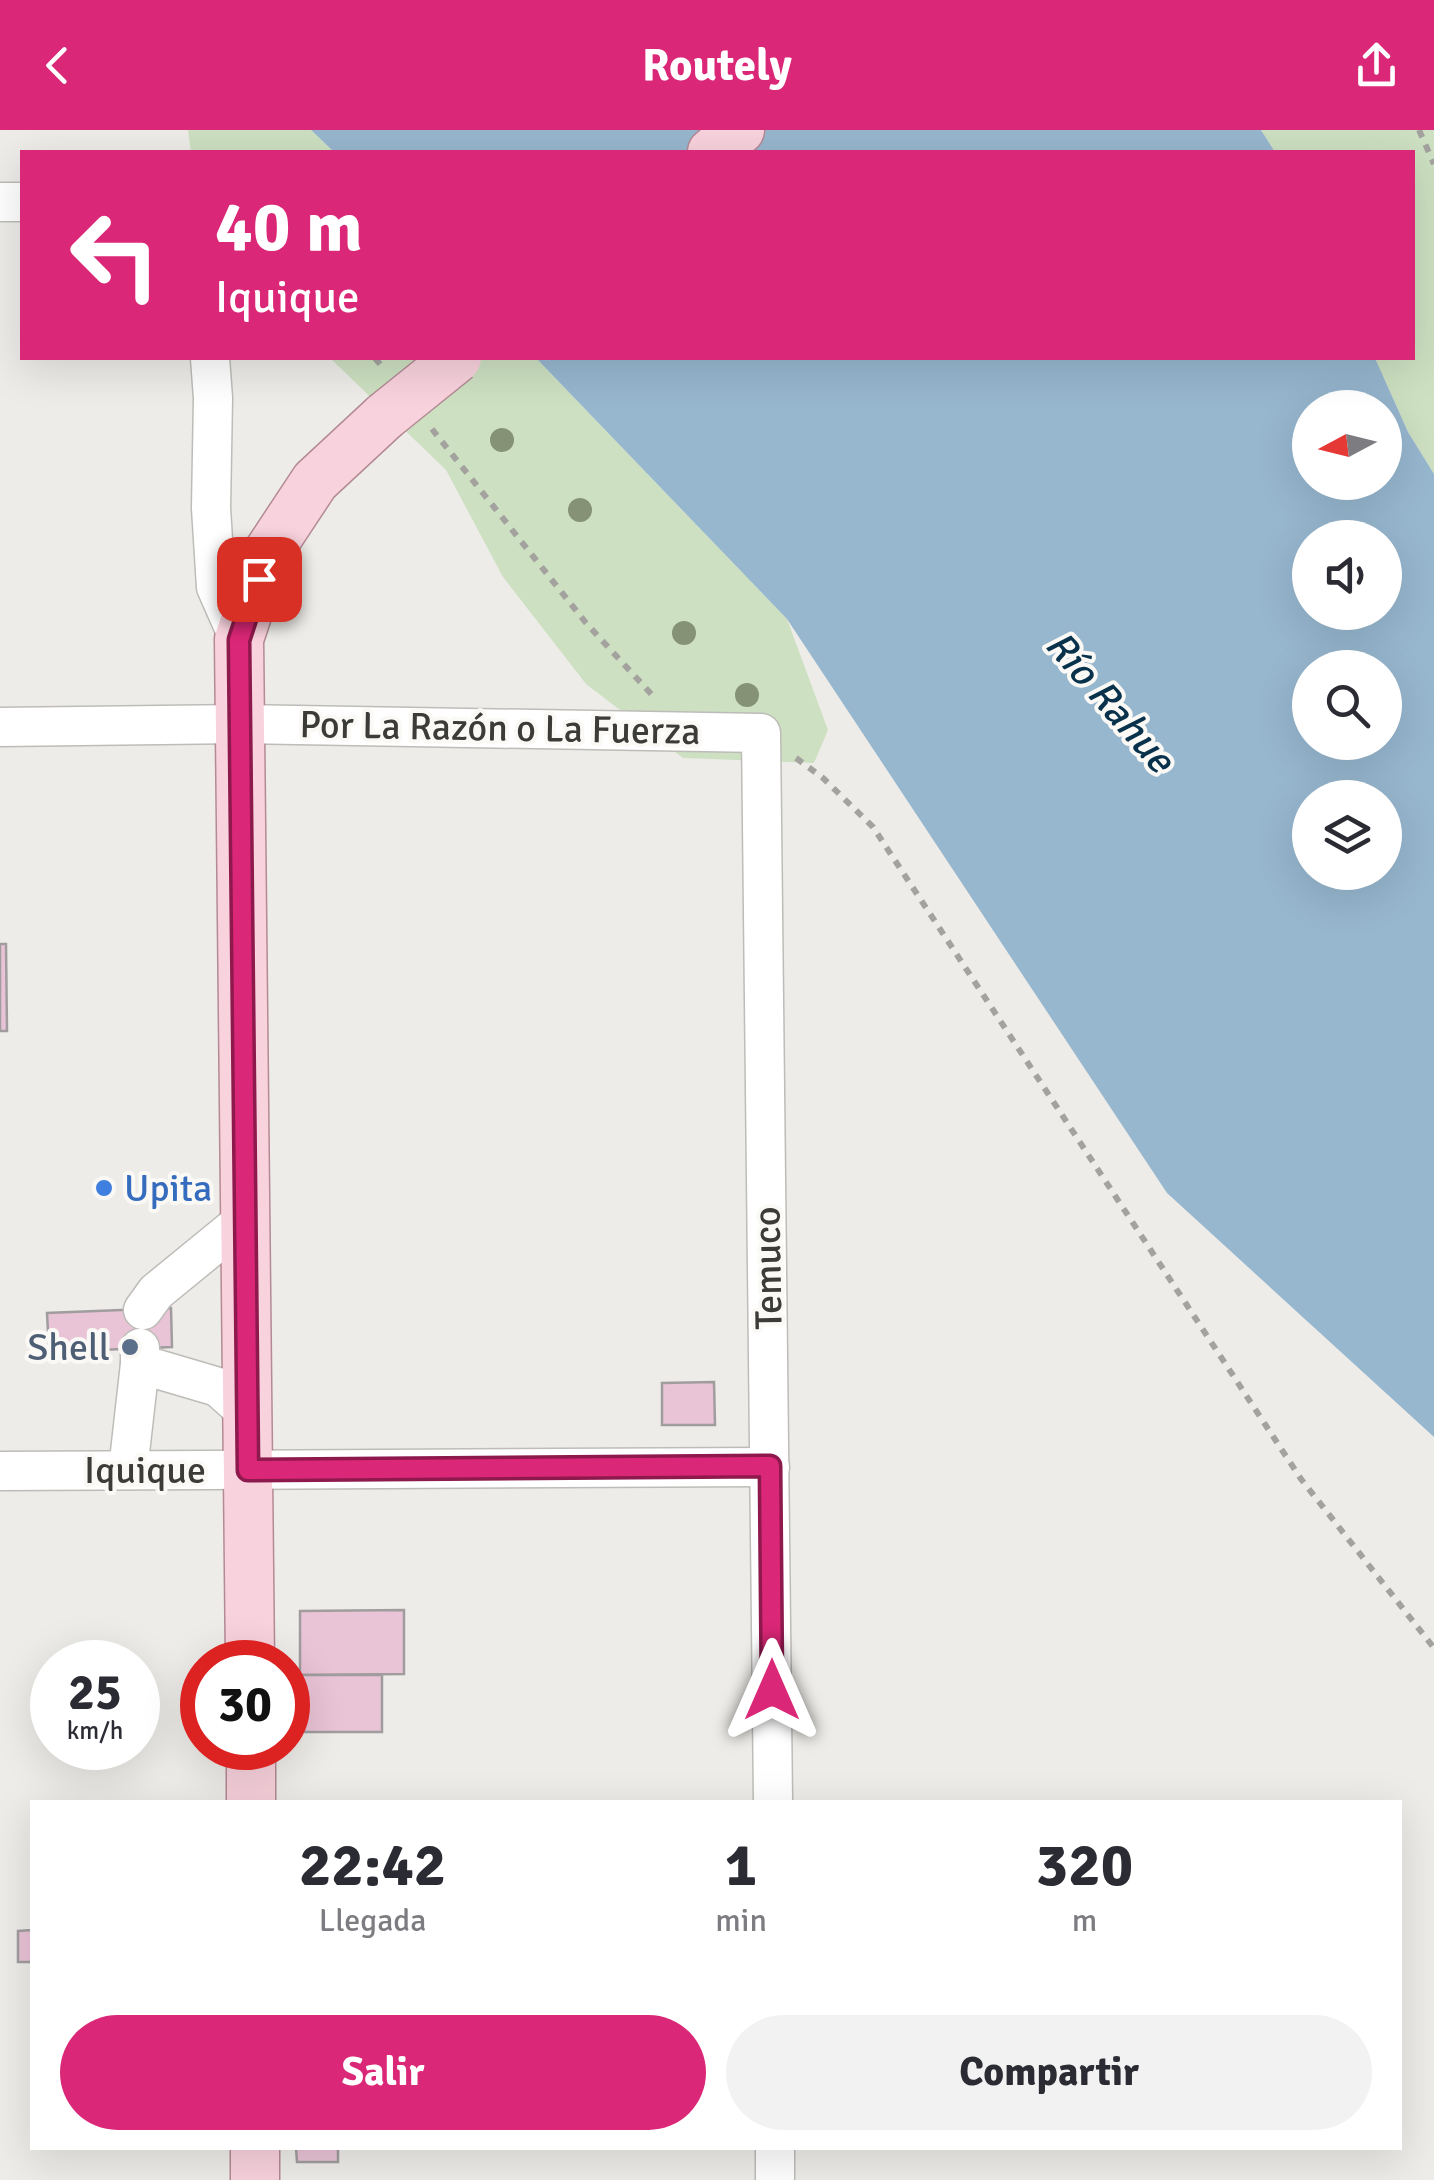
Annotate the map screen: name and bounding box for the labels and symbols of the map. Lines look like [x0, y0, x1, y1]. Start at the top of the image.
north arrow [1292, 390, 1402, 500]
pin [217, 537, 302, 622]
water label: Río Rahue [1035, 621, 1187, 785]
street label: Por La Razón o La Fuerza [299, 701, 701, 755]
place label: Upita [124, 1165, 212, 1212]
marker: Upita [93, 1177, 115, 1199]
street label: Temuco [743, 1206, 793, 1330]
place label: Shell [27, 1324, 110, 1371]
marker: Shell [119, 1336, 141, 1358]
street label: Iquique [84, 1447, 206, 1494]
position arrow [720, 1638, 824, 1742]
speed limit sign: 30 [180, 1640, 310, 1770]

